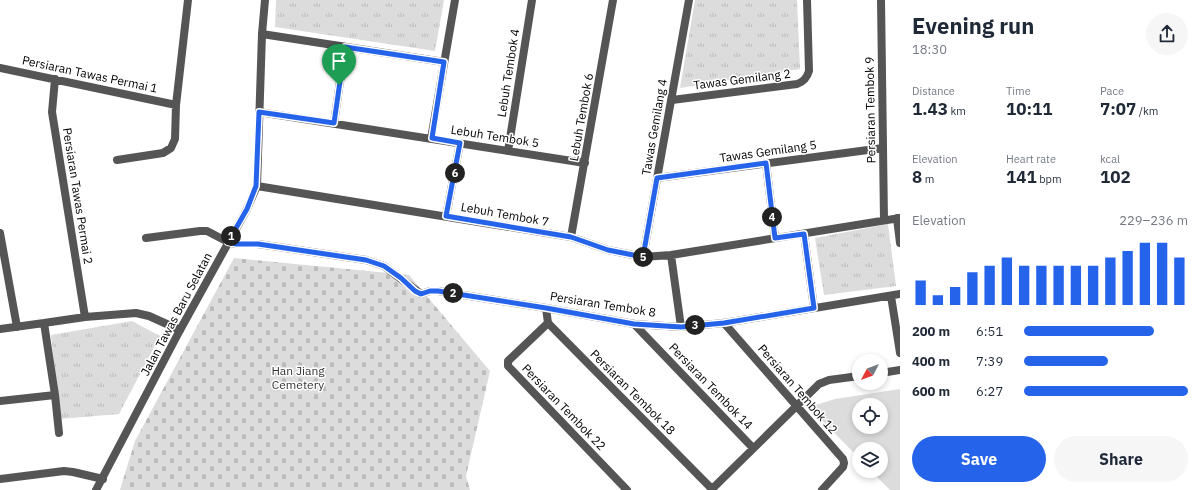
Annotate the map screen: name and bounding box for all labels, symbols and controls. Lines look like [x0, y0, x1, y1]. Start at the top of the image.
text: Evening run [912, 11, 1034, 40]
button: share [1146, 13, 1188, 55]
street label: Lebuh Tembok 4 [494, 28, 522, 118]
text: 18:30 [912, 41, 947, 58]
pin [322, 44, 356, 85]
icon: arrive [328, 50, 350, 72]
street label: Persiaran Tawas Permai 1 [21, 52, 159, 96]
street label: Persiaran Tembok 9 [862, 56, 878, 164]
street label: Tawas Gemilang 2 [693, 66, 791, 92]
street label: Lebuh Tembok 6 [566, 72, 596, 162]
street label: Tawas Gemilang 4 [638, 78, 670, 176]
text: Distance [912, 84, 955, 98]
text: Time [1006, 84, 1031, 98]
text: Pace [1100, 84, 1124, 98]
text: 1.43 [912, 98, 948, 120]
text: 10:11 [1006, 98, 1052, 120]
text: 7:07 [1100, 98, 1136, 120]
text: km [948, 104, 966, 118]
text: /km [1136, 104, 1158, 118]
street label: Lebuh Tembok 5 [450, 122, 540, 150]
street label: Persiaran Tawas Permai 2 [60, 127, 96, 265]
street label: Tawas Gemilang 5 [719, 137, 817, 165]
text: Elevation [912, 152, 958, 166]
text: Heart rate [1006, 152, 1056, 166]
text: kcal [1100, 152, 1120, 166]
pin: 6 [445, 163, 465, 183]
text: 6 [452, 166, 458, 180]
text: 8 [912, 166, 922, 188]
text: 141 [1006, 166, 1037, 188]
text: 102 [1100, 166, 1131, 188]
text: m [922, 172, 934, 186]
text: bpm [1037, 172, 1062, 186]
street label: Lebuh Tembok 7 [460, 199, 550, 229]
pin: 4 [762, 207, 782, 227]
text: 4 [769, 210, 775, 224]
text: Elevation [912, 212, 966, 229]
text: 229–236 m [1119, 212, 1188, 229]
pin: 1 [221, 226, 241, 246]
text: 1 [228, 229, 234, 243]
pin: 5 [633, 247, 653, 267]
street label: Jalan Tawas Baru Selatan [137, 250, 215, 378]
text: 5 [640, 250, 646, 264]
pin: 2 [443, 283, 463, 303]
text: 2 [450, 286, 456, 300]
street label: Persiaran Tembok 8 [549, 288, 657, 320]
pin: 3 [685, 315, 705, 335]
text: 3 [692, 318, 698, 332]
text: 200 m [912, 323, 950, 340]
text: 6:51 [976, 323, 1003, 340]
street label: Persiaran Tembok 14 [666, 340, 756, 432]
street label: Persiaran Tembok 12 [755, 341, 841, 437]
street label: Persiaran Tembok 18 [587, 346, 679, 438]
text: 400 m [912, 353, 950, 370]
text: 7:39 [976, 353, 1003, 370]
north arrow [852, 354, 888, 390]
map controls [852, 354, 888, 478]
street label: Persiaran Tembok 22 [519, 361, 609, 453]
park label: Han Jiang Cemetery [271, 363, 325, 392]
text: 600 m [912, 383, 950, 400]
text: 6:27 [976, 383, 1003, 400]
button: locate [852, 398, 888, 434]
button: Save [912, 436, 1046, 482]
button: Share [1054, 436, 1188, 482]
button: layers [852, 442, 888, 478]

